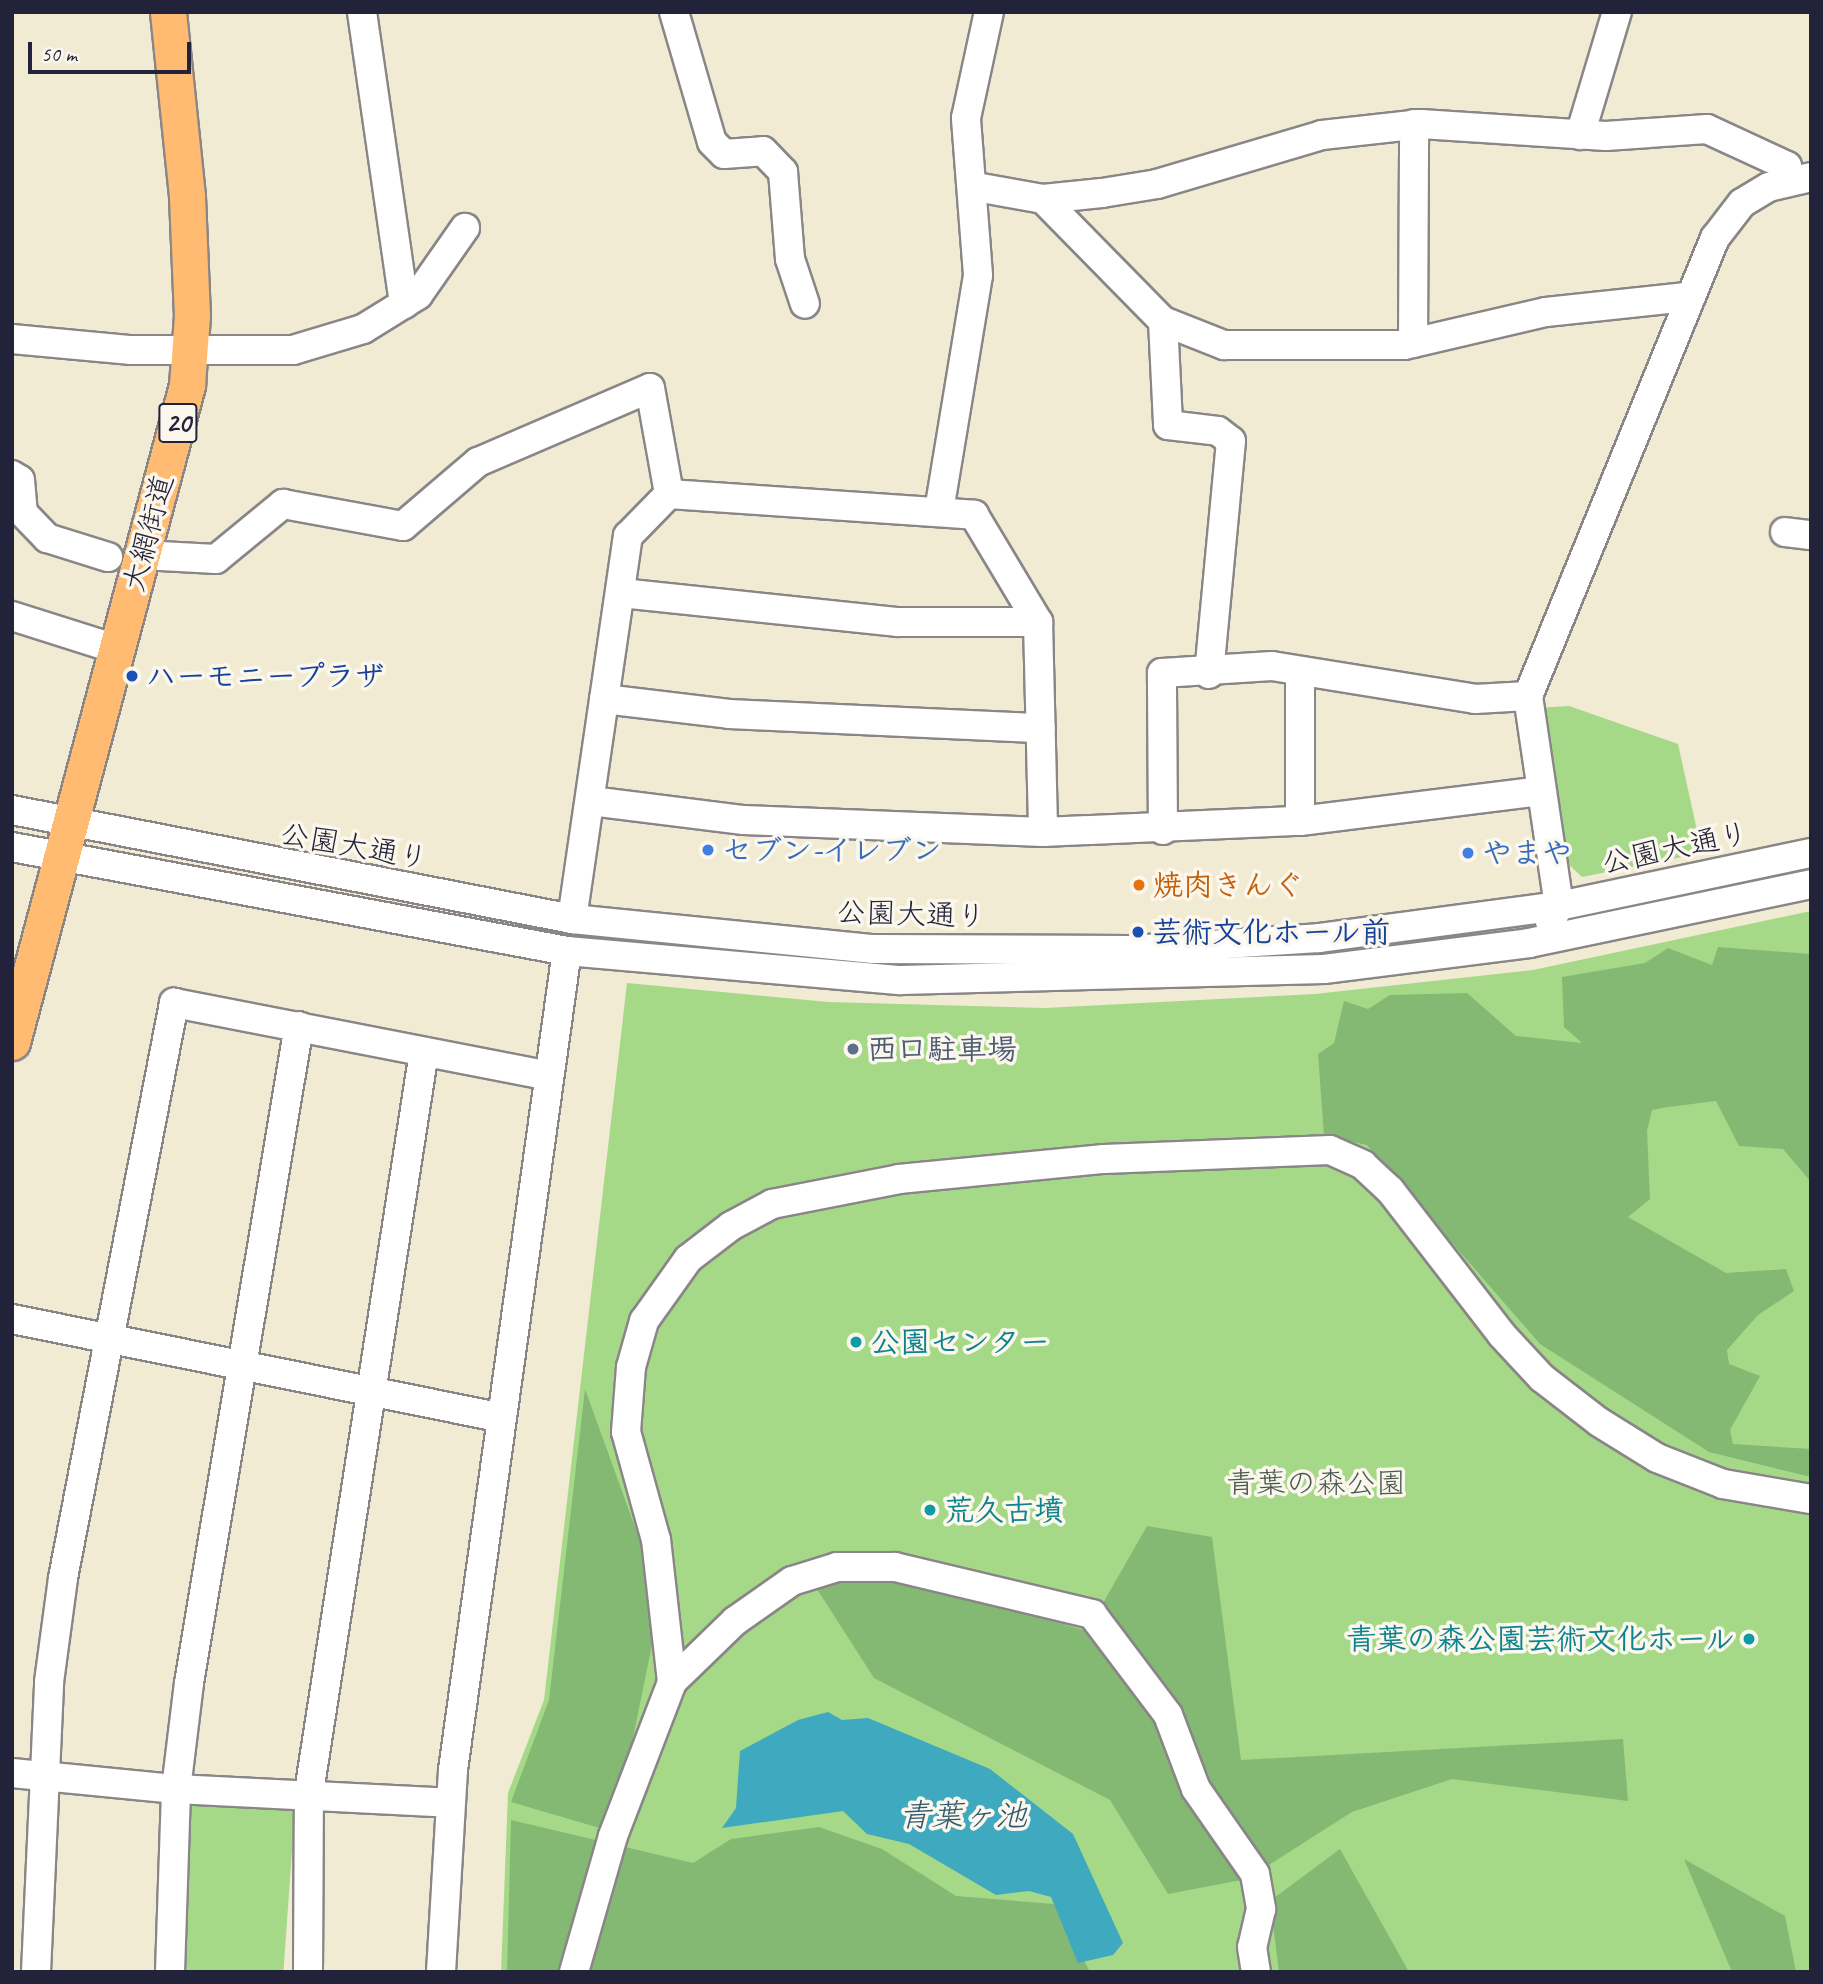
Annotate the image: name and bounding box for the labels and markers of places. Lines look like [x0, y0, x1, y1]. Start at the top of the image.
place label: ハーモニープラザ [146, 658, 386, 694]
marker: ハーモニープラザ [124, 668, 140, 684]
place label: セブン-イレブン [722, 832, 942, 868]
place label: やまや [1482, 835, 1572, 871]
marker: セブン-イレブン [700, 842, 716, 858]
marker: やまや [1460, 845, 1476, 861]
place label: 焼肉きんぐ [1153, 867, 1303, 903]
marker: 焼肉きんぐ [1131, 877, 1147, 893]
place label: 芸術文化ホール前 [1152, 914, 1392, 950]
marker: 芸術文化ホール前 [1130, 924, 1146, 940]
place label: 西口駐車場 [867, 1031, 1017, 1067]
marker: 西口駐車場 [845, 1041, 861, 1057]
place label: 公園センター [870, 1324, 1050, 1360]
marker: 公園センター [848, 1334, 864, 1350]
place label: 荒久古墳 [944, 1492, 1064, 1528]
marker: 荒久古墳 [922, 1502, 938, 1518]
place label: 青葉の森公園芸術文化ホール [1345, 1621, 1735, 1657]
marker: 青葉の森公園芸術文化ホール [1741, 1631, 1757, 1647]

